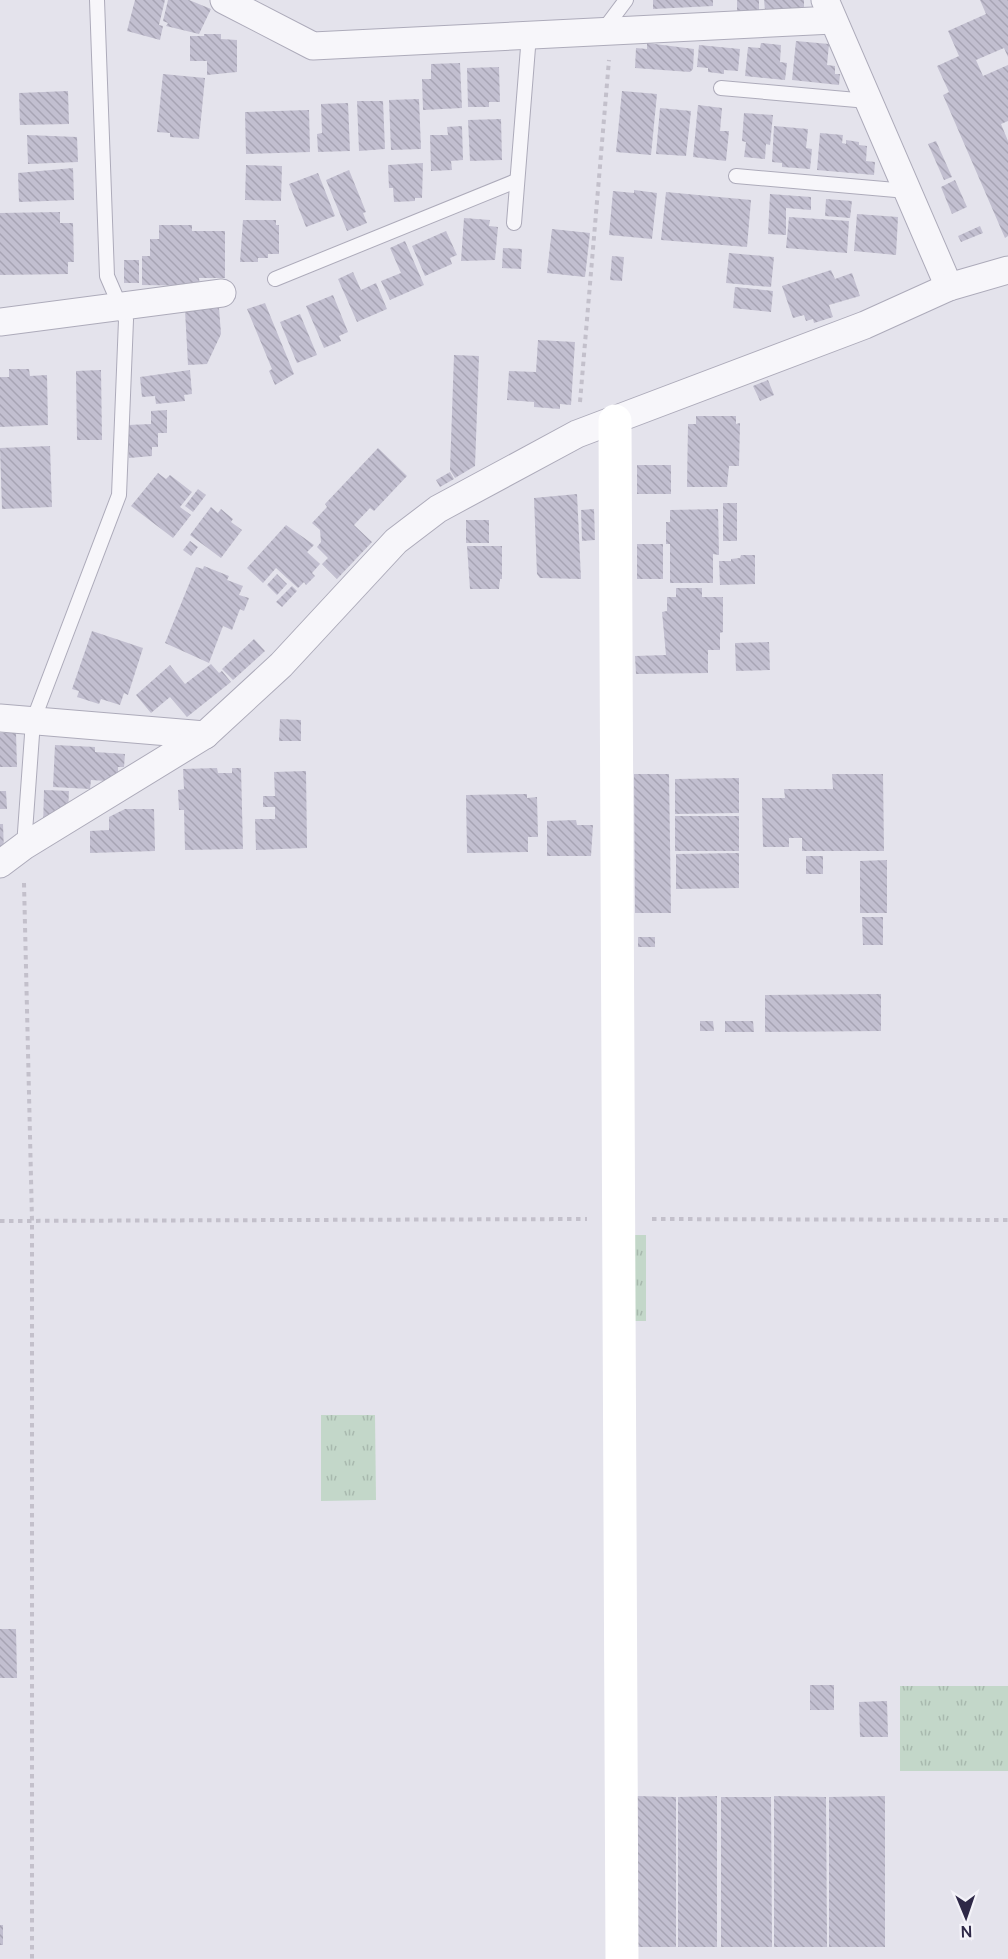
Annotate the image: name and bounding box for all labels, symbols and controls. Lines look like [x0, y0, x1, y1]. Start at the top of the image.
north arrow [936, 1887, 996, 1947]
text: N [960, 1921, 973, 1943]

